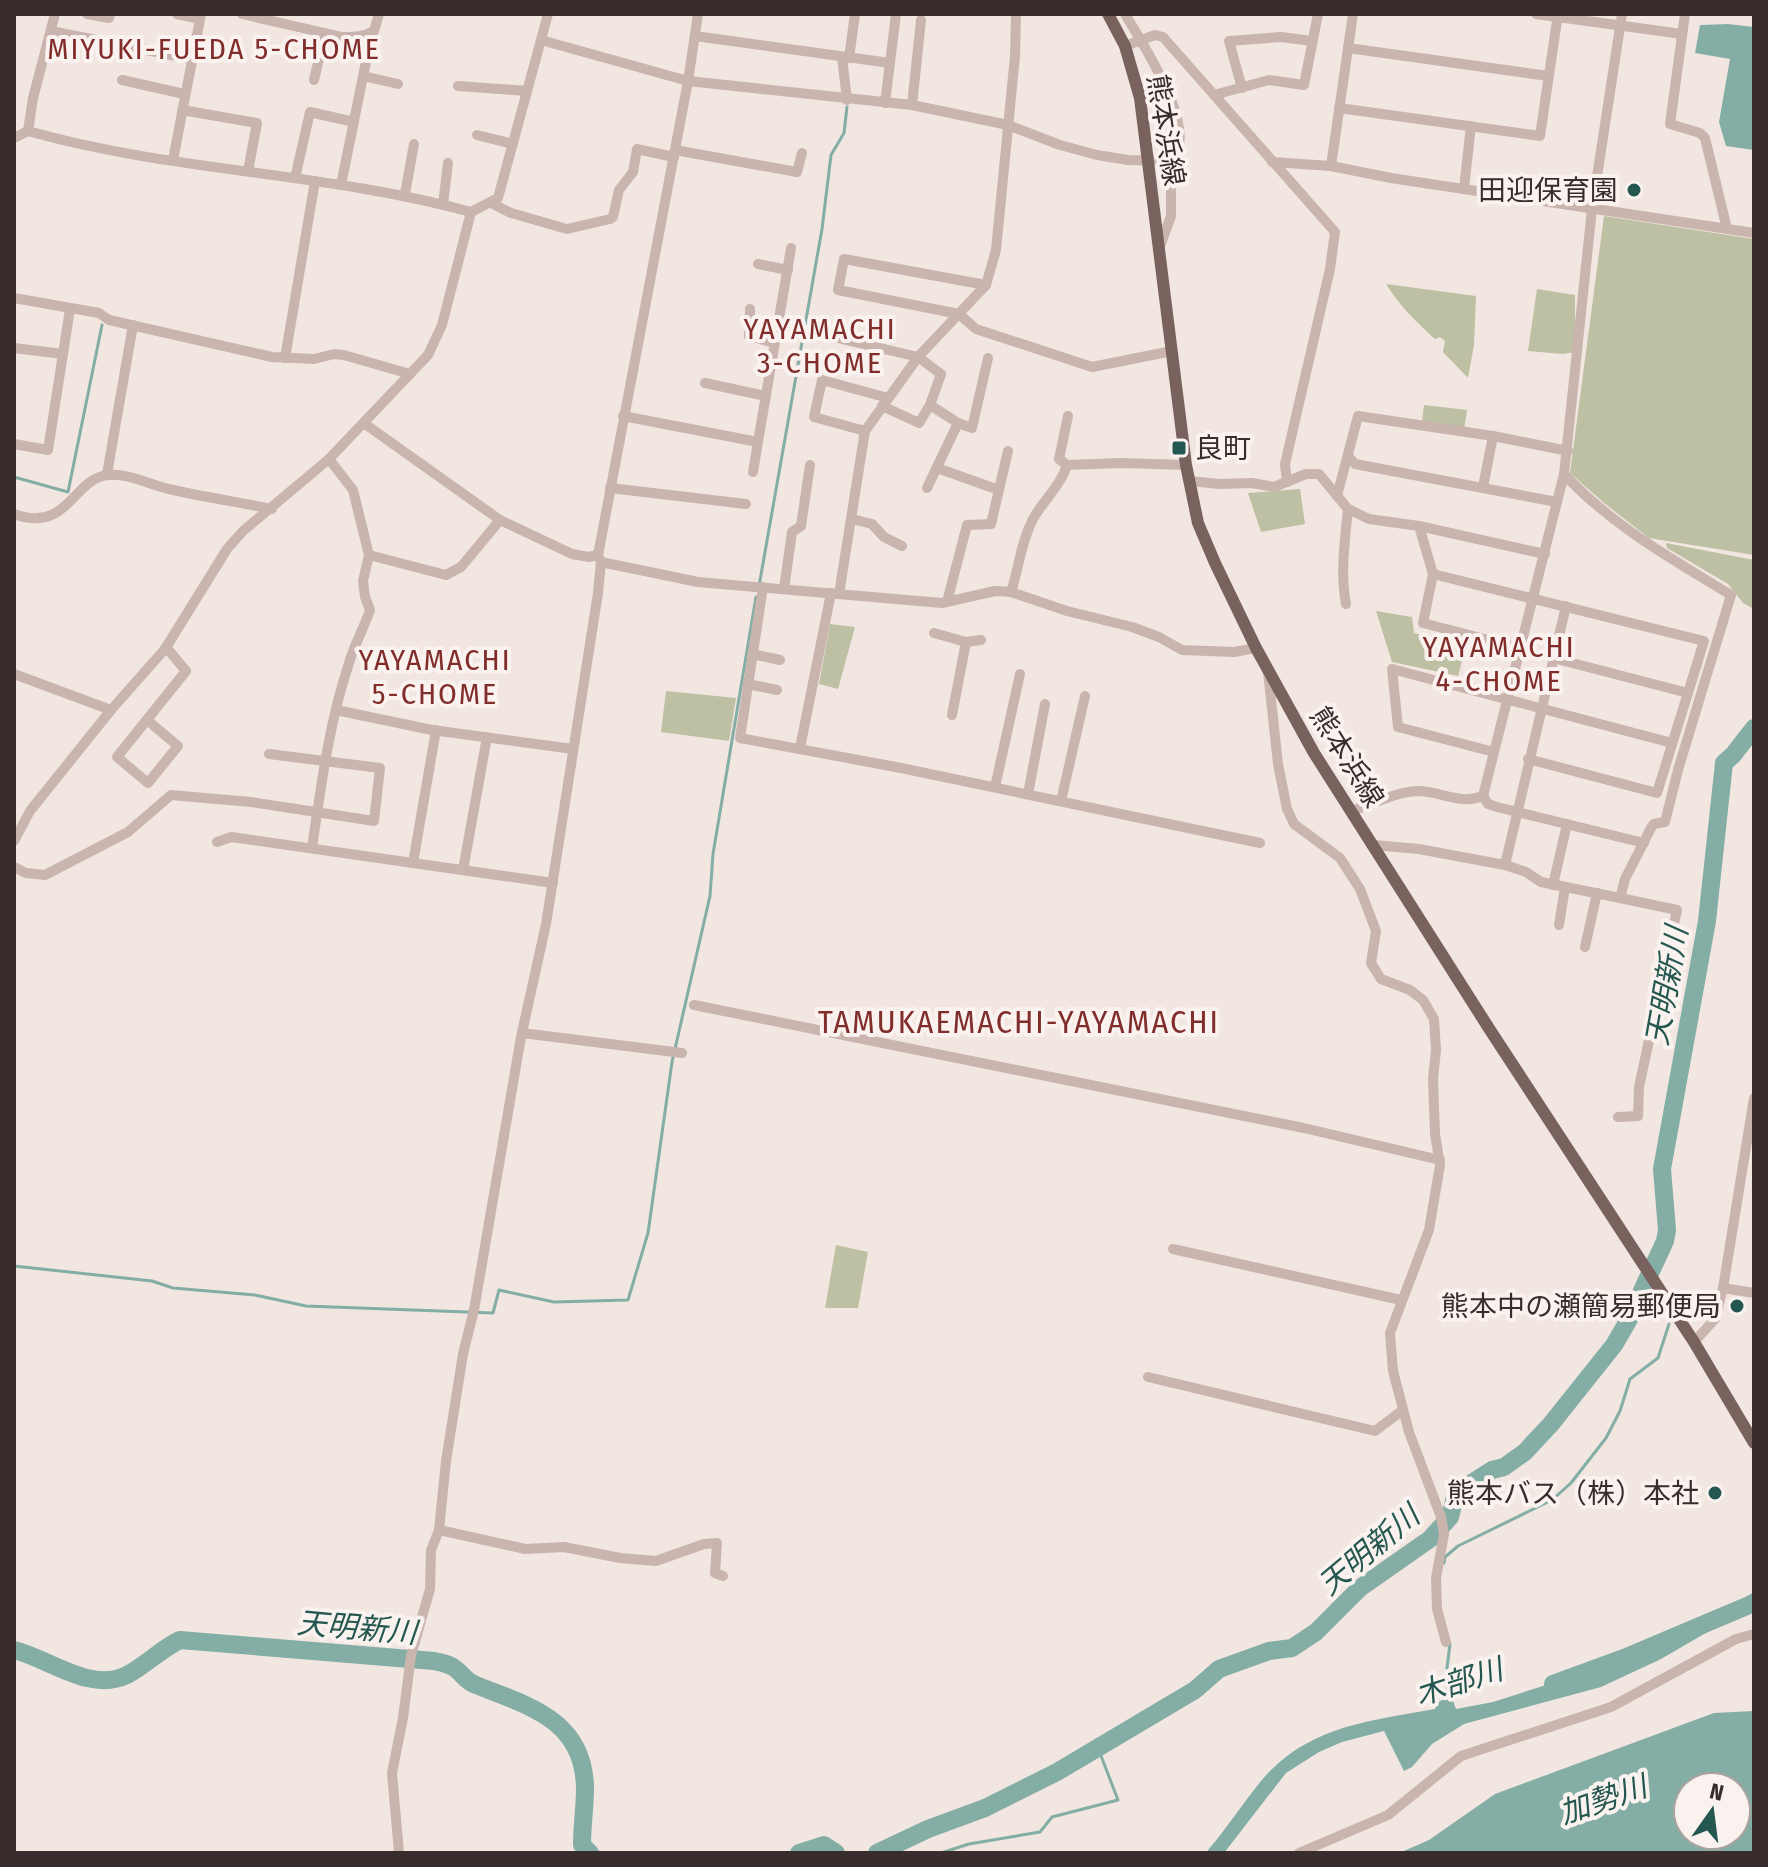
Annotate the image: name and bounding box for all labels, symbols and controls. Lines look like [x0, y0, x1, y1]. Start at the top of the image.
district label: MIYUKI-FUEDA 5-CHOME [47, 31, 381, 67]
street label: 熊本浜線 [1141, 72, 1191, 188]
place label: 田迎保育園 [1478, 174, 1618, 207]
marker: 田迎保育園 [1625, 181, 1643, 199]
district label: YAYAMACHI 3-CHOME [743, 311, 897, 381]
place label: 良町 [1195, 432, 1251, 465]
marker: 良町 [1170, 439, 1188, 457]
district label: YAYAMACHI 4-CHOME [1422, 629, 1576, 699]
district label: YAYAMACHI 5-CHOME [358, 642, 512, 712]
street label: 熊本浜線 [1303, 701, 1391, 813]
water label: 天明新川 [1639, 921, 1696, 1048]
district label: TAMUKAEMACHI-YAYAMACHI [818, 1003, 1220, 1041]
place label: 熊本中の瀬簡易郵便局 [1441, 1290, 1721, 1323]
marker: 熊本中の瀬簡易郵便局 [1728, 1297, 1746, 1315]
place label: 熊本バス（株）本社 [1447, 1477, 1699, 1510]
marker: 熊本バス（株）本社 [1706, 1484, 1724, 1502]
water label: 天明新川 [1311, 1496, 1429, 1602]
water label: 天明新川 [296, 1605, 421, 1651]
water label: 木部川 [1411, 1650, 1510, 1713]
water label: 加勢川 [1555, 1767, 1654, 1832]
north arrow [1672, 1771, 1752, 1851]
text: N [1707, 1777, 1726, 1807]

